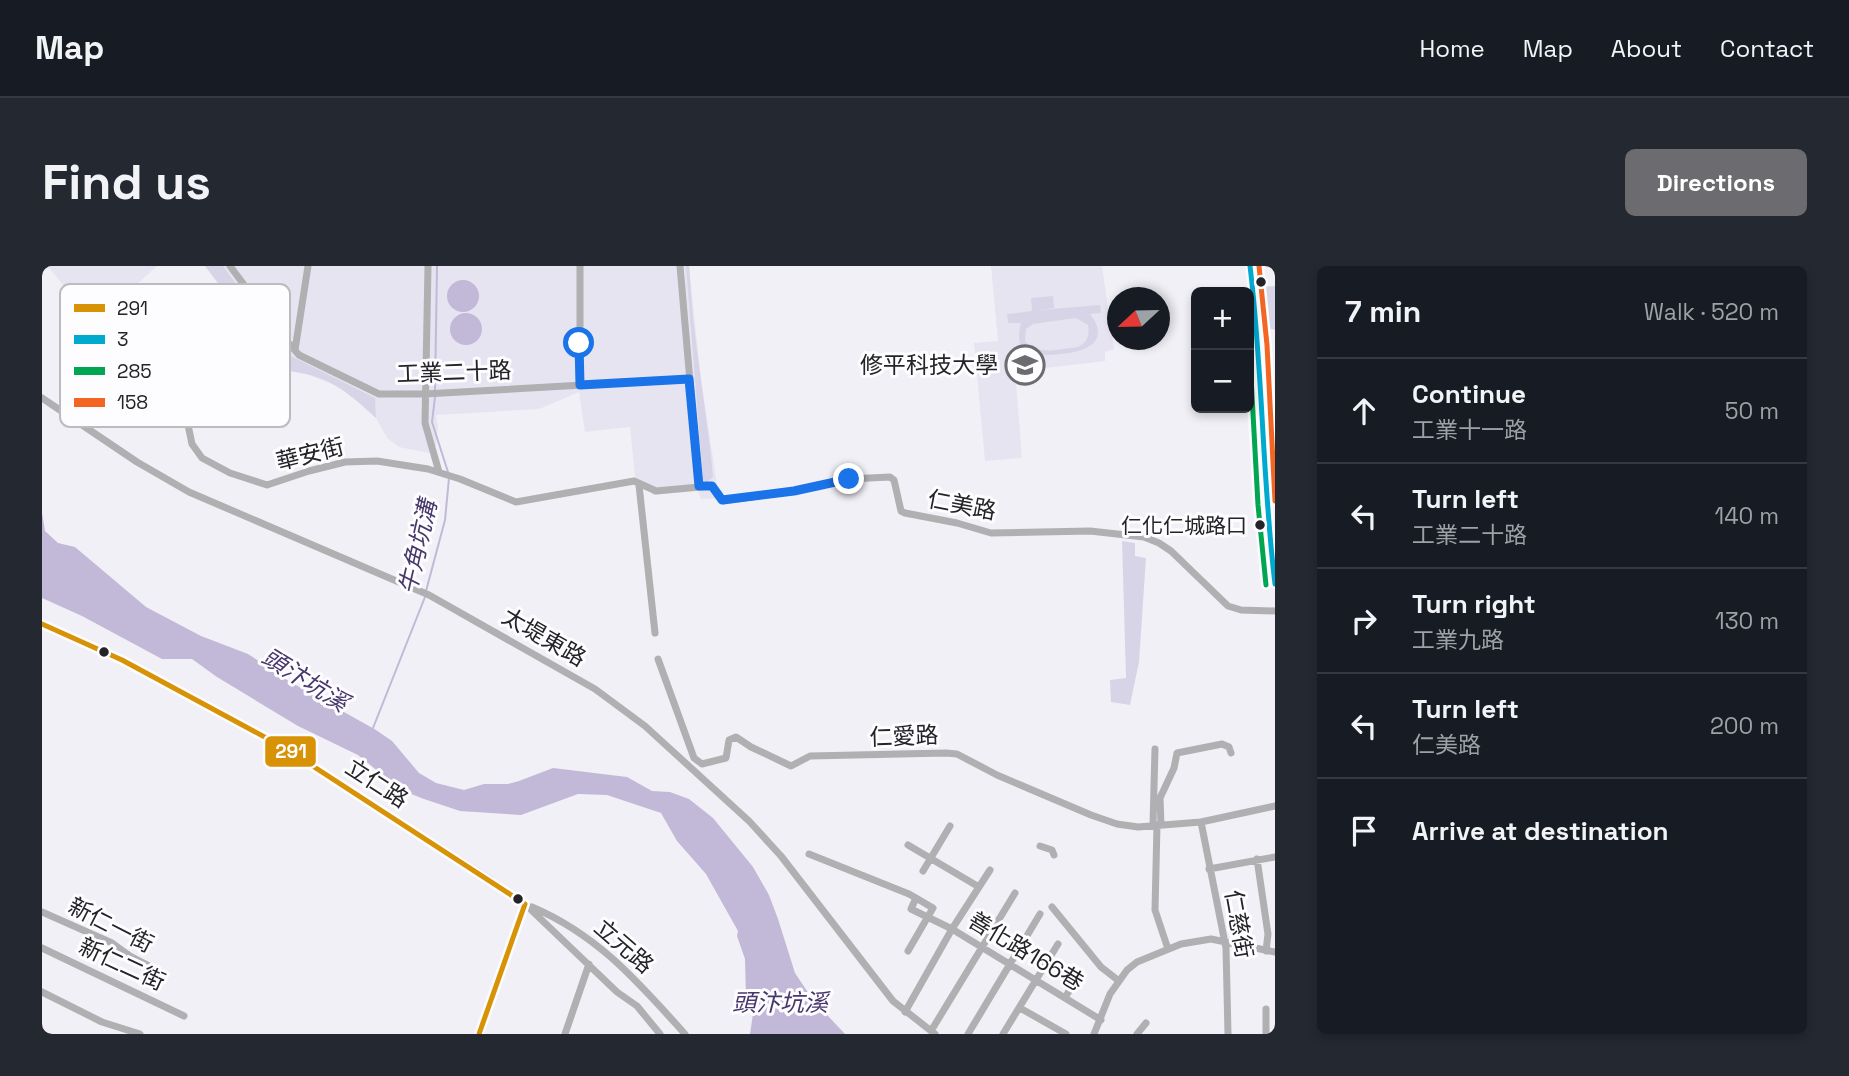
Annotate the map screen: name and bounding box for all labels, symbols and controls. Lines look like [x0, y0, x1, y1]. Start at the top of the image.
text: Map [35, 27, 104, 69]
text: Home [1419, 33, 1485, 64]
text: Map [1523, 33, 1573, 64]
text: About [1611, 33, 1682, 64]
text: Contact [1720, 33, 1814, 64]
button: Directions [1625, 149, 1807, 216]
text: Find us [42, 151, 211, 213]
unlabelled marker [1254, 275, 1268, 289]
legend [60, 284, 290, 427]
north arrow [1107, 287, 1170, 350]
map controls [1191, 287, 1254, 413]
button: + [1191, 287, 1254, 350]
text: 7 min [1345, 292, 1421, 331]
text: 291 [117, 296, 148, 321]
text: Walk · 520 m [1644, 297, 1779, 327]
text: 3 [117, 327, 128, 352]
route start [563, 327, 594, 358]
school or university icon: 修平科技大學 [1004, 344, 1046, 386]
place label: 修平科技大學 [860, 350, 998, 380]
button: − [1191, 350, 1254, 413]
street label: 工業二十路 [396, 355, 512, 389]
text: 285 [117, 359, 152, 384]
text: Continue [1412, 377, 1526, 411]
text: 158 [117, 390, 148, 415]
icon: ahead [1345, 392, 1383, 430]
text: 50 m [1725, 396, 1779, 426]
text: 工業十一路 [1412, 415, 1527, 445]
street label: 華安街 [273, 431, 347, 477]
route end [833, 463, 864, 494]
text: Turn left [1412, 482, 1519, 516]
street label: 仁美路 [925, 484, 999, 526]
water label: 牛角坑溝 [392, 494, 444, 597]
icon: left [1345, 497, 1383, 535]
text: 140 m [1715, 501, 1779, 531]
place label: 仁化仁城路口 [1121, 512, 1247, 539]
marker: 仁化仁城路口 [1253, 518, 1267, 532]
text: 工業二十路 [1412, 520, 1527, 550]
text: Turn right [1412, 587, 1536, 621]
street label: 太堤東路 [497, 601, 591, 673]
icon: right [1345, 602, 1383, 640]
text: 130 m [1715, 606, 1779, 636]
text: 工業九路 [1412, 625, 1504, 655]
water label: 頭汴坑溪 [256, 641, 357, 720]
unlabelled marker [97, 645, 111, 659]
text: Turn left [1412, 692, 1519, 726]
icon: left [1345, 707, 1383, 745]
text: 200 m [1710, 711, 1779, 741]
street label: 仁愛路 [869, 720, 939, 752]
text: 仁美路 [1412, 730, 1481, 760]
line badge: 291 [264, 735, 317, 768]
text: 291 [275, 739, 307, 764]
street label: 立仁路 [340, 752, 414, 814]
icon: arrive [1345, 812, 1383, 850]
text: Arrive at destination [1412, 814, 1669, 848]
street label: 仁慈街 [1218, 887, 1260, 961]
street label: 新仁一街 [63, 891, 159, 959]
unlabelled marker [511, 892, 525, 906]
street label: 善化路166巷 [963, 905, 1089, 997]
street label: 立元路 [588, 912, 660, 980]
street label: 新仁二街 [74, 931, 170, 997]
water label: 頭汴坑溪 [732, 987, 831, 1018]

